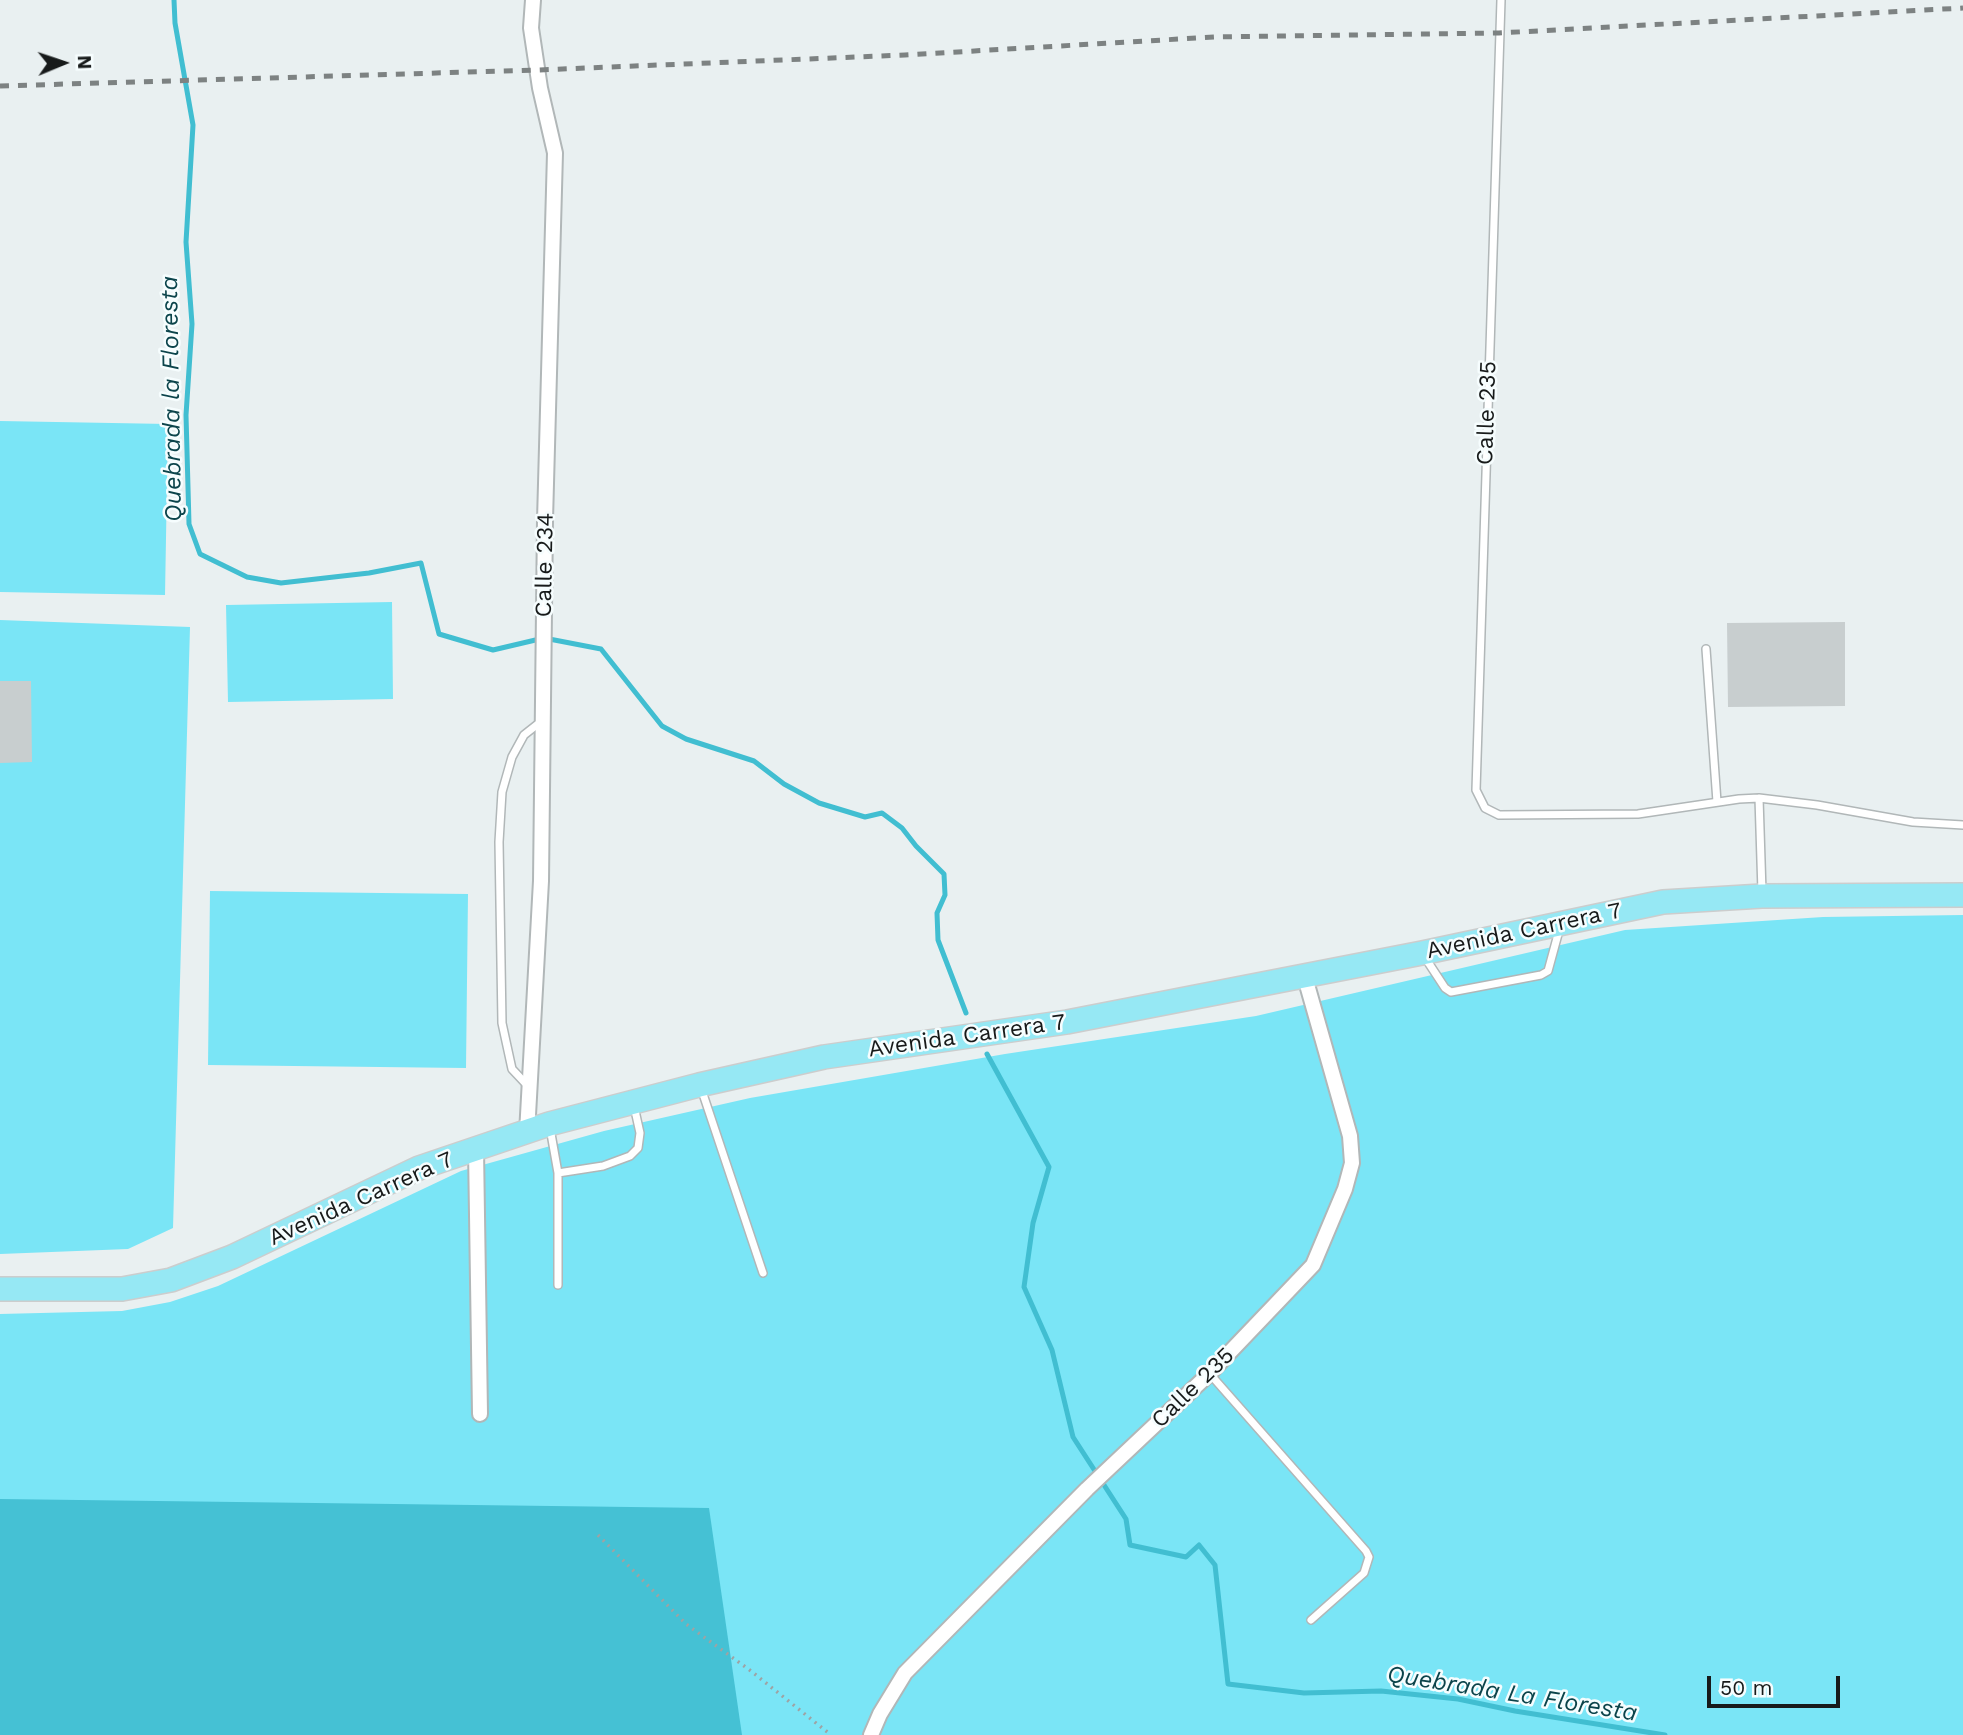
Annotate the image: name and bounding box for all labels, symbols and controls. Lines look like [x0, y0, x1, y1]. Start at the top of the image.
north arrow [28, 28, 98, 98]
text: N [73, 55, 96, 70]
water label: Quebrada la Floresta [155, 276, 189, 522]
street label: Calle 235 [1471, 360, 1503, 466]
street label: Calle 234 [530, 512, 560, 618]
street label: Avenida Carrera 7 [1424, 897, 1624, 965]
street label: Avenida Carrera 7 [867, 1009, 1067, 1063]
street label: Avenida Carrera 7 [265, 1146, 457, 1252]
street label: Calle 235 [1146, 1342, 1240, 1434]
water label: Quebrada La Floresta [1385, 1660, 1639, 1728]
scale bar [1711, 1662, 1844, 1706]
text: 50 m [1720, 1675, 1772, 1700]

